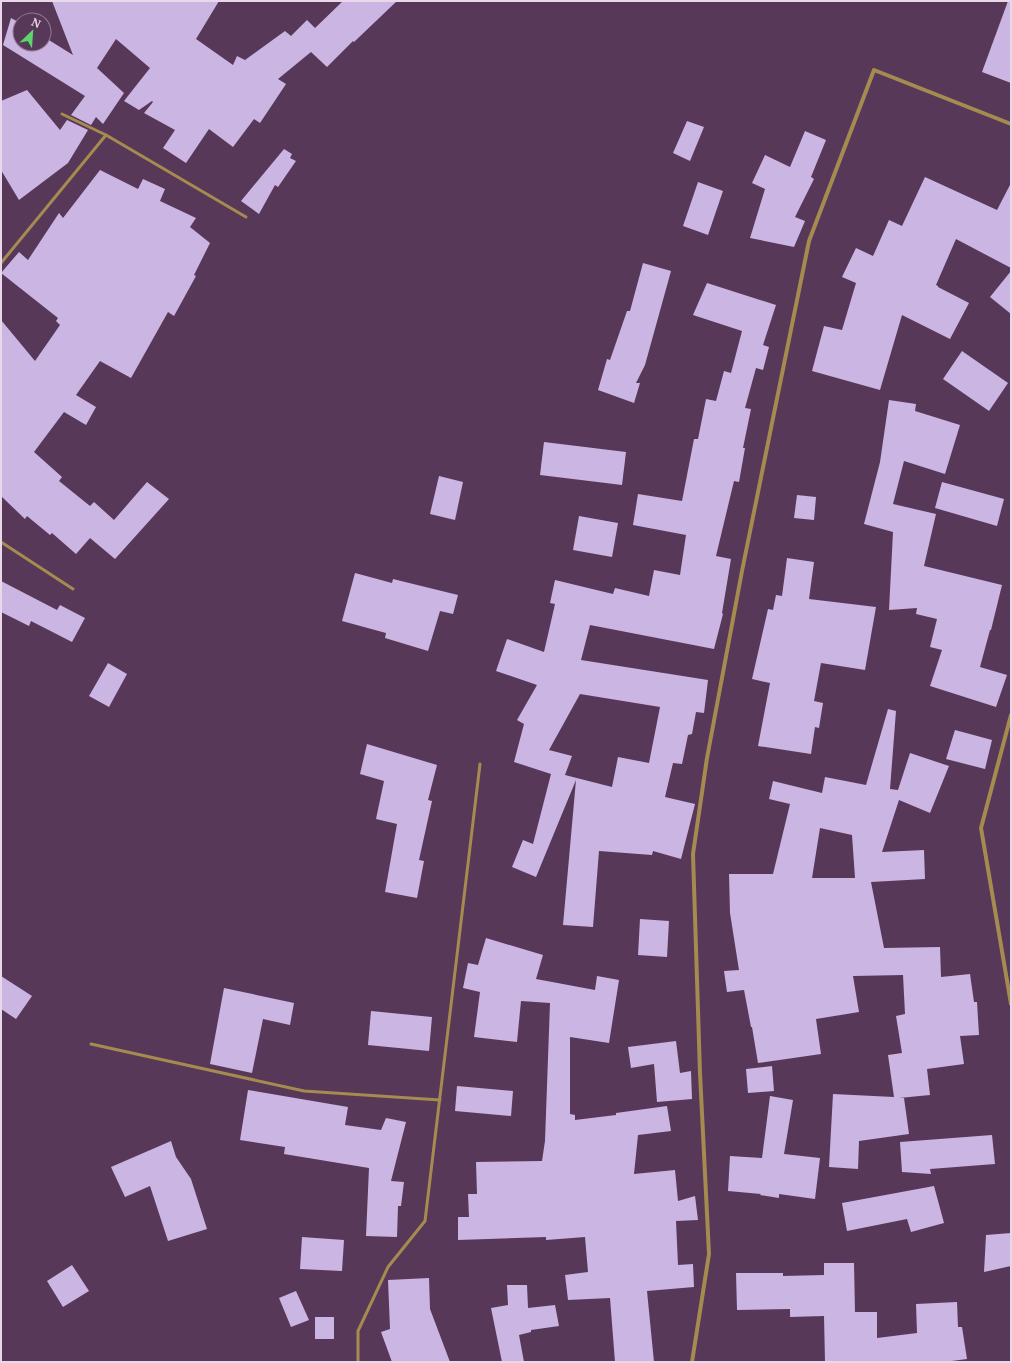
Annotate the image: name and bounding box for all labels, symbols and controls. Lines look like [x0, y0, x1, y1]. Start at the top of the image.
north arrow [12, 12, 52, 52]
text: N [29, 14, 44, 31]

